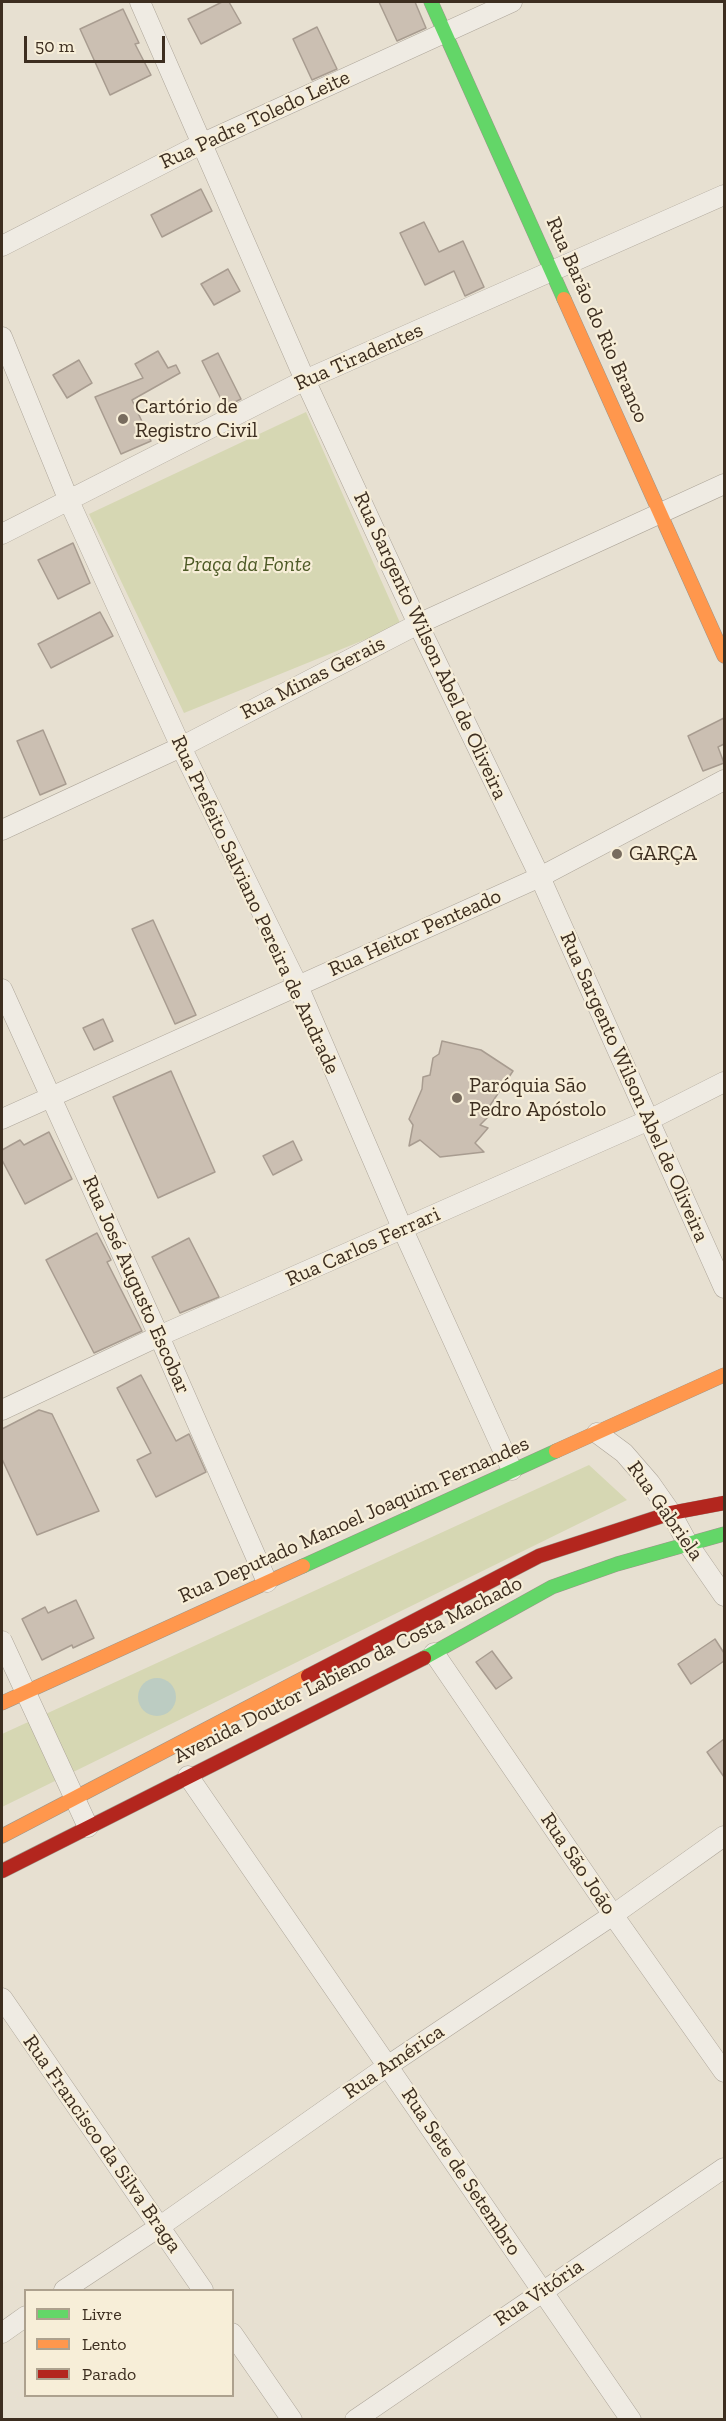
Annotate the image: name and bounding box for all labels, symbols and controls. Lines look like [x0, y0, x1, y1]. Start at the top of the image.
scale bar [27, 24, 168, 62]
text: 50 m [35, 35, 74, 57]
street label: Rua Padre Toledo Leite [156, 65, 354, 175]
street label: Rua Barão do Rio Branco [540, 213, 654, 427]
street label: Rua Tiradentes [291, 317, 427, 397]
place label: Cartório de Registro Civil [135, 394, 258, 444]
marker: Cartório de Registro Civil [116, 412, 130, 426]
street label: Rua Sargento Wilson Abel de Oliveira [347, 488, 513, 804]
park label: Praça da Fonte [183, 552, 311, 578]
street label: Rua Minas Gerais [237, 631, 389, 725]
street label: Rua Prefeito Salviano Pereira de Andrade [165, 732, 345, 1078]
place label: GARÇA [629, 841, 697, 867]
marker: GARÇA [610, 847, 624, 861]
street label: Rua Heitor Penteado [325, 884, 505, 982]
street label: Rua Sargento Wilson Abel de Oliveira [554, 928, 714, 1246]
place label: Paróquia São Pedro Apóstolo [469, 1073, 606, 1123]
marker: Paróquia São Pedro Apóstolo [450, 1091, 464, 1105]
street label: Rua José Augusto Escobar [76, 1172, 196, 1398]
street label: Rua Carlos Ferrari [282, 1202, 444, 1292]
street label: Rua Deputado Manoel Joaquim Fernandes [175, 1431, 533, 1609]
street label: Rua Gabriela [621, 1456, 709, 1566]
street label: Avenida Doutor Labieno da Costa Machado [169, 1571, 527, 1769]
street label: Rua São João [535, 1808, 621, 1920]
street label: Rua América [339, 2019, 449, 2105]
street label: Rua Francisco da Silva Braga [17, 2030, 187, 2258]
street label: Rua Sete de Setembro [395, 2083, 527, 2261]
street label: Rua Vitória [490, 2254, 588, 2332]
legend [24, 2289, 234, 2397]
text: Livre [82, 2303, 122, 2325]
text: Lento [82, 2333, 127, 2355]
text: Parado [82, 2363, 136, 2385]

